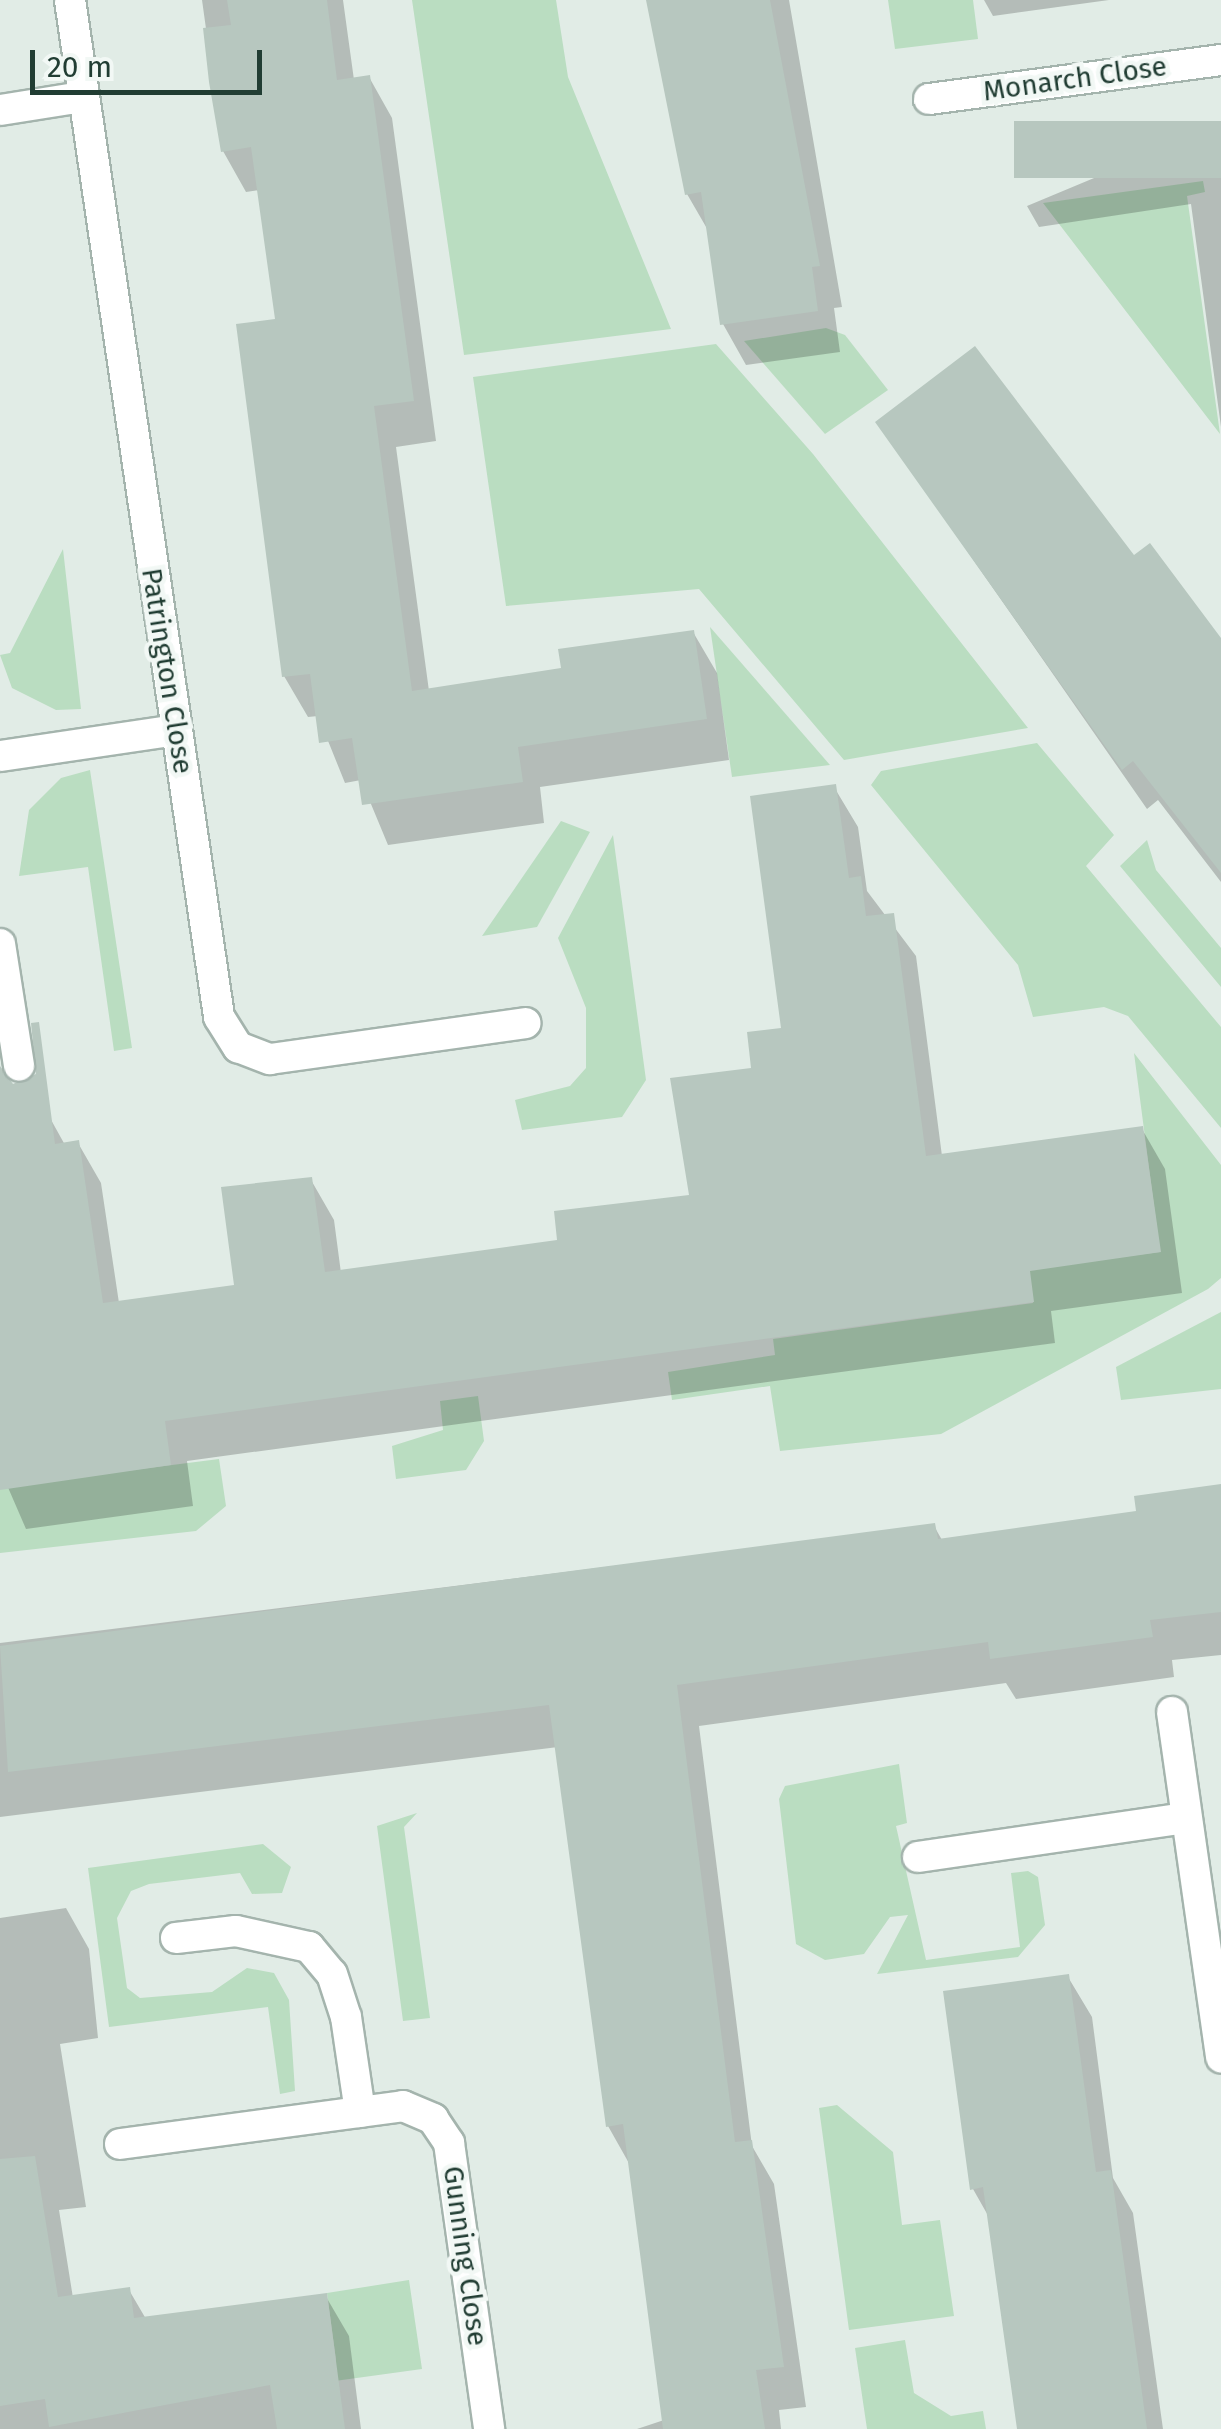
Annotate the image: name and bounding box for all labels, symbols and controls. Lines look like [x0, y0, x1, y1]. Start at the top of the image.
scale bar [35, 30, 268, 92]
text: 20 m [47, 49, 112, 85]
street label: Monarch Close [981, 49, 1169, 109]
street label: Patrington Close [134, 566, 200, 776]
street label: Gunning Close [436, 2164, 494, 2348]

